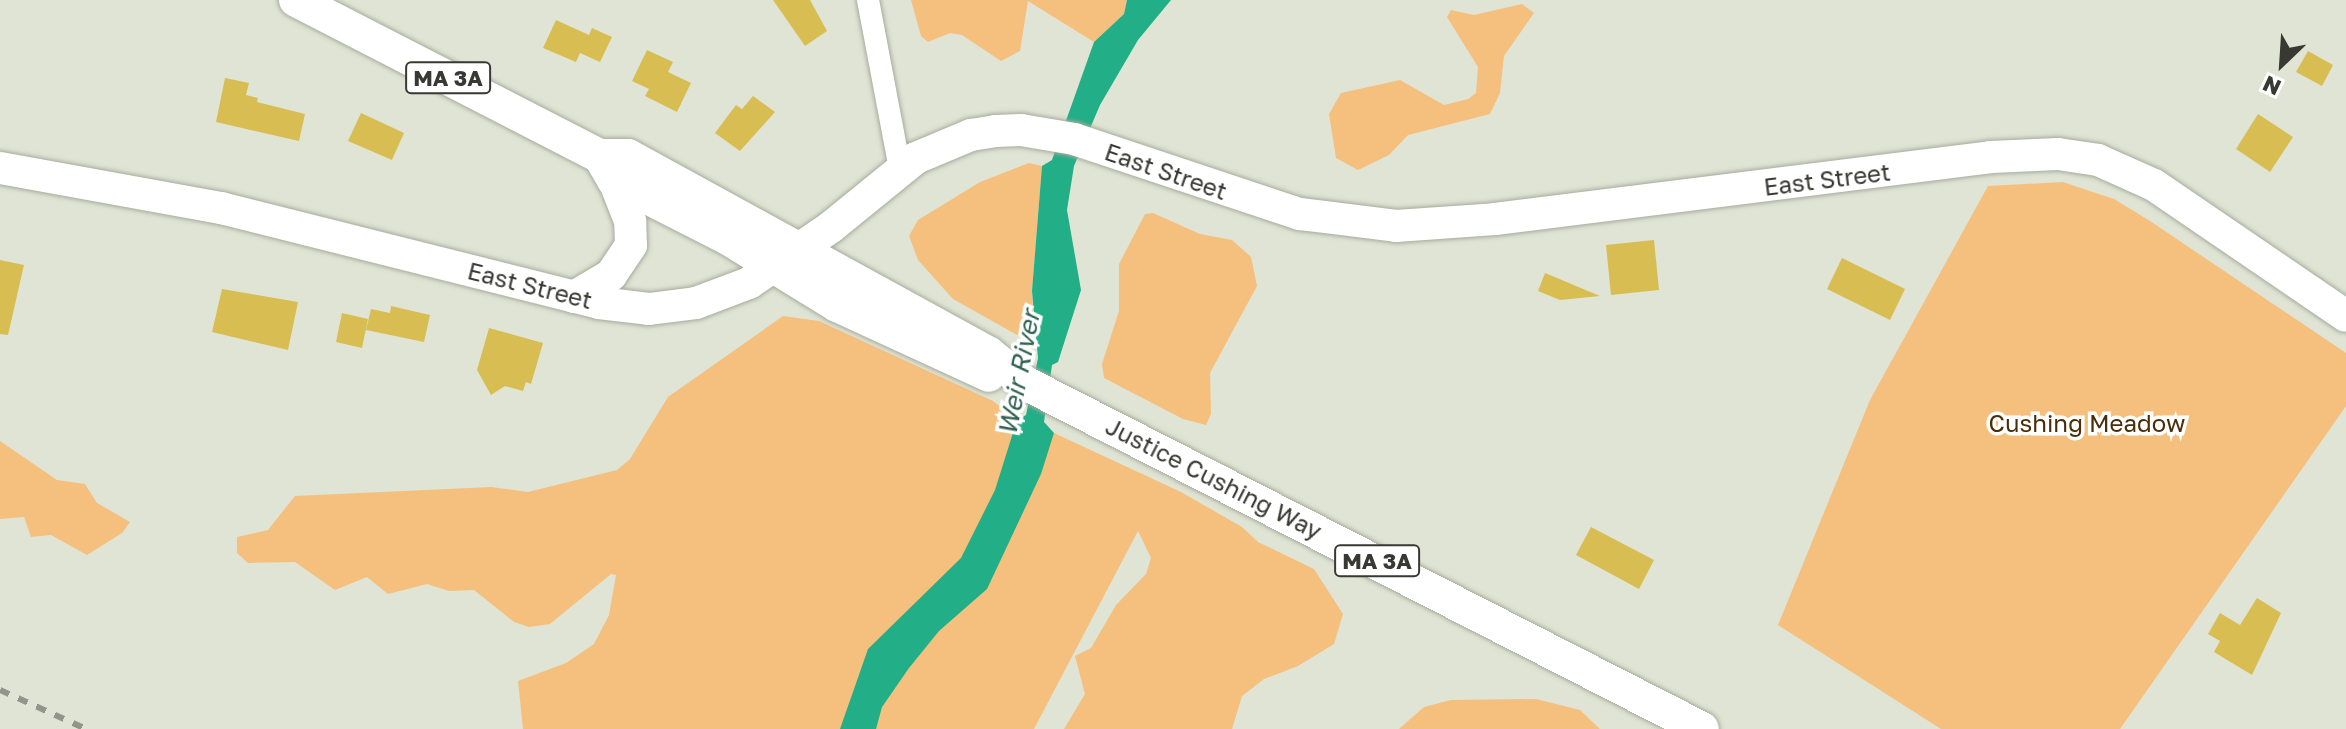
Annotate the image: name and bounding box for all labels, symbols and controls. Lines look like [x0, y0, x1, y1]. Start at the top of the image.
north arrow [2242, 24, 2322, 104]
road number: MA 3A [404, 60, 492, 96]
text: N [2258, 70, 2285, 102]
street label: East Street [1101, 137, 1231, 205]
street label: East Street [1762, 157, 1892, 201]
street label: East Street [465, 256, 595, 314]
water label: Weir River [992, 308, 1046, 438]
park label: Cushing Meadow [1989, 409, 2185, 437]
street label: Justice Cushing Way [1101, 411, 1327, 545]
road number: MA 3A [1333, 543, 1421, 579]

